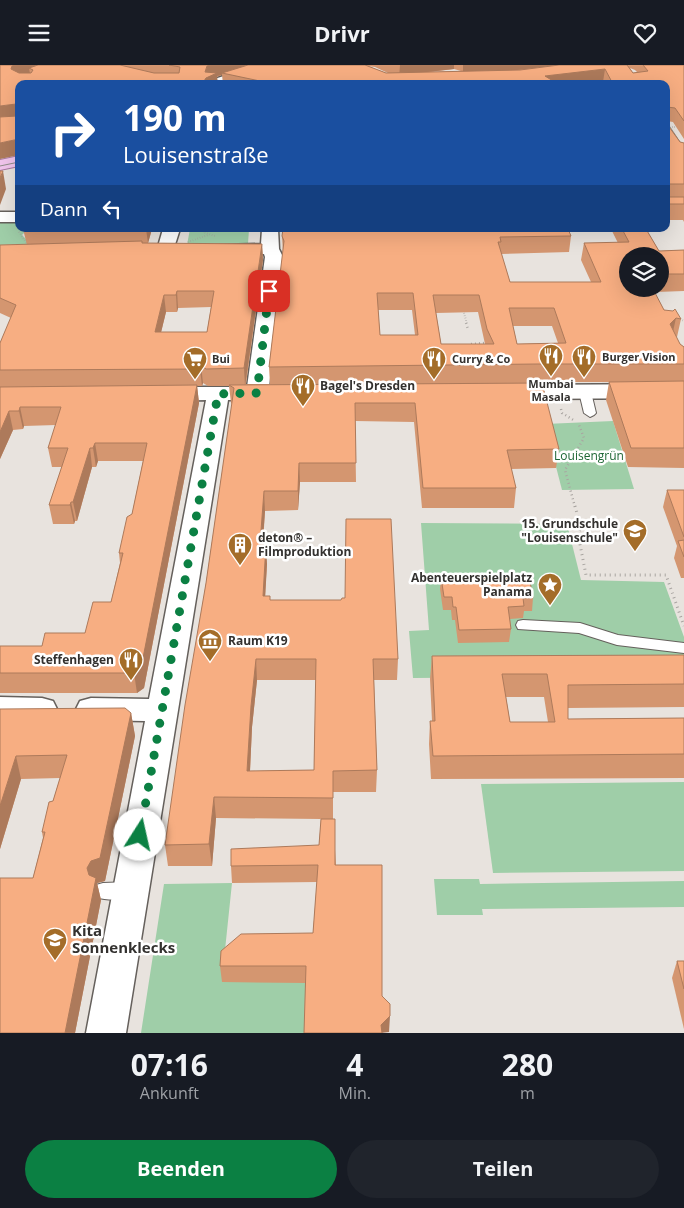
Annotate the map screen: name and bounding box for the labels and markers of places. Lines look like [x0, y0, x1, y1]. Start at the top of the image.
pin [248, 270, 290, 312]
restaurant icon: Mumbai Masala [538, 343, 564, 377]
restaurant icon: Burger Vision [571, 344, 597, 378]
supermarket icon: Bui [182, 346, 208, 380]
restaurant icon: Curry & Co [421, 346, 447, 380]
place label: Burger Vision [602, 349, 676, 364]
place label: Bui [212, 351, 230, 366]
place label: Curry & Co [452, 351, 510, 366]
restaurant icon: Bagel's Dresden [290, 373, 316, 407]
place label: Mumbai Masala [528, 376, 574, 404]
place label: Bagel's Dresden [320, 377, 415, 394]
place label: 15. Grundschule "Louisenschule" [521, 515, 618, 546]
school or university icon: 15. Grundschule "Louisenschule" [622, 518, 648, 552]
place label: deton® – Filmproduktion [258, 529, 351, 560]
building icon: deton® – Filmproduktion [227, 532, 253, 566]
place label: Abenteuerspielplatz Panama [411, 569, 532, 600]
place icon: Abenteuerspielplatz Panama [537, 572, 563, 606]
museum icon: Raum K19 [197, 628, 223, 662]
place label: Raum K19 [228, 632, 288, 649]
restaurant icon: Steffenhagen [118, 647, 144, 681]
place label: Steffenhagen [34, 651, 114, 668]
place label: Kita Sonnenklecks [72, 920, 175, 957]
school or university icon: Kita Sonnenklecks [42, 927, 68, 961]

